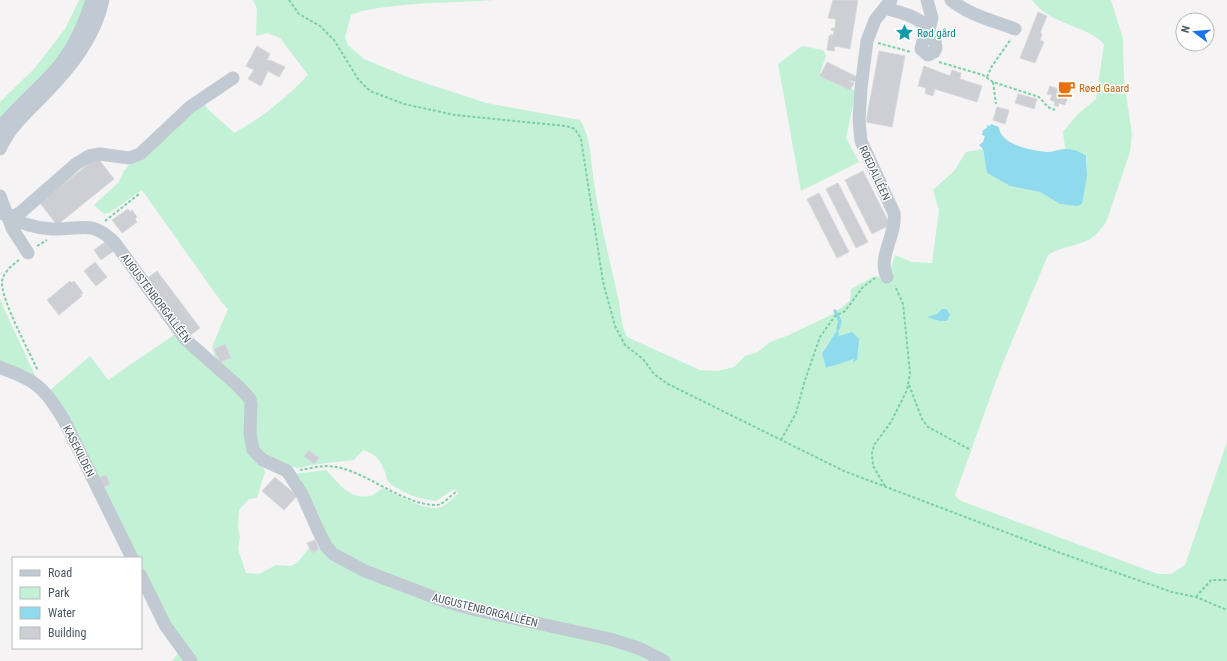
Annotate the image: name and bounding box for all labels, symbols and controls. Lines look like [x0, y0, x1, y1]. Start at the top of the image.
north arrow [1175, 12, 1215, 52]
place icon: Rød gård [894, 23, 914, 43]
text: N [1179, 24, 1193, 34]
place label: Rød gård [917, 27, 956, 40]
cafe icon: Røed Gaard [1056, 78, 1076, 98]
place label: Røed Gaard [1079, 82, 1129, 95]
street label: RØEDALLÉEN [856, 144, 893, 203]
street label: AUGUSTENBORGALLÉEN [118, 251, 193, 345]
street label: KASEKILDEN [60, 423, 97, 479]
legend [12, 557, 142, 649]
text: Road [48, 566, 72, 580]
text: Park [48, 586, 70, 600]
street label: AUGUSTENBORGALLÉEN [431, 591, 539, 630]
text: Water [48, 606, 76, 620]
text: Building [48, 626, 86, 640]

